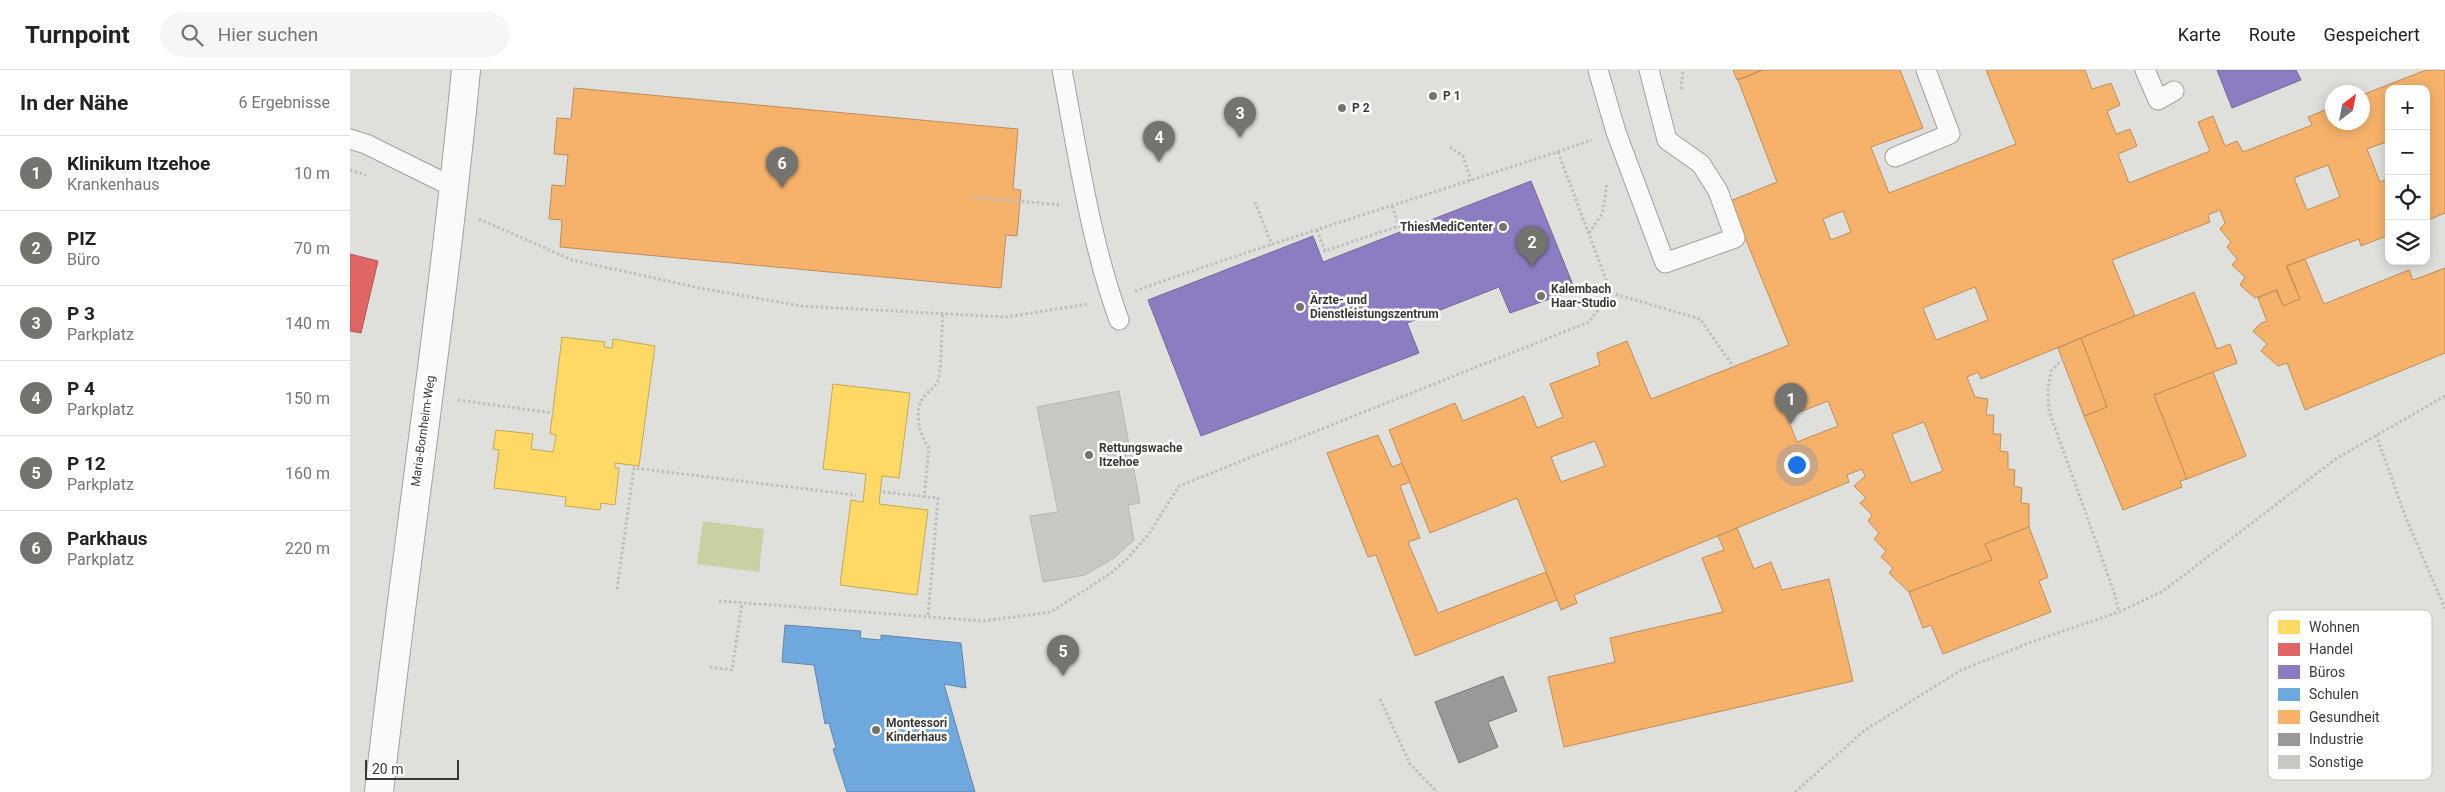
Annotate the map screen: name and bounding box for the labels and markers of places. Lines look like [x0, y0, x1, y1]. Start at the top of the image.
place label: P 1 [1443, 89, 1461, 103]
marker: P 1 [1427, 90, 1439, 102]
pin: 3 [1224, 97, 1256, 138]
place label: P 2 [1352, 101, 1370, 115]
marker: P 2 [1336, 102, 1348, 114]
pin: 4 [1143, 121, 1175, 162]
pin: 6 [766, 147, 798, 188]
place label: ThiesMediCenter [1400, 220, 1494, 234]
marker: ThiesMediCenter [1497, 221, 1509, 233]
pin: 2 [1516, 226, 1548, 267]
place label: Kalembach Haar-Studio [1551, 282, 1617, 310]
marker: Kalembach Haar-Studio [1535, 290, 1547, 302]
place label: Ärzte- und Dienstleistungszentrum [1310, 292, 1439, 321]
marker: Ärzte- und Dienstleistungszentrum [1294, 301, 1306, 313]
pin: 1 [1775, 383, 1807, 424]
place label: Rettungswache Itzehoe [1099, 441, 1183, 469]
marker: Rettungswache Itzehoe [1083, 449, 1095, 461]
pin: 5 [1047, 635, 1079, 676]
place label: Montessori Kinderhaus [886, 716, 947, 744]
marker: Montessori Kinderhaus [870, 724, 882, 736]

